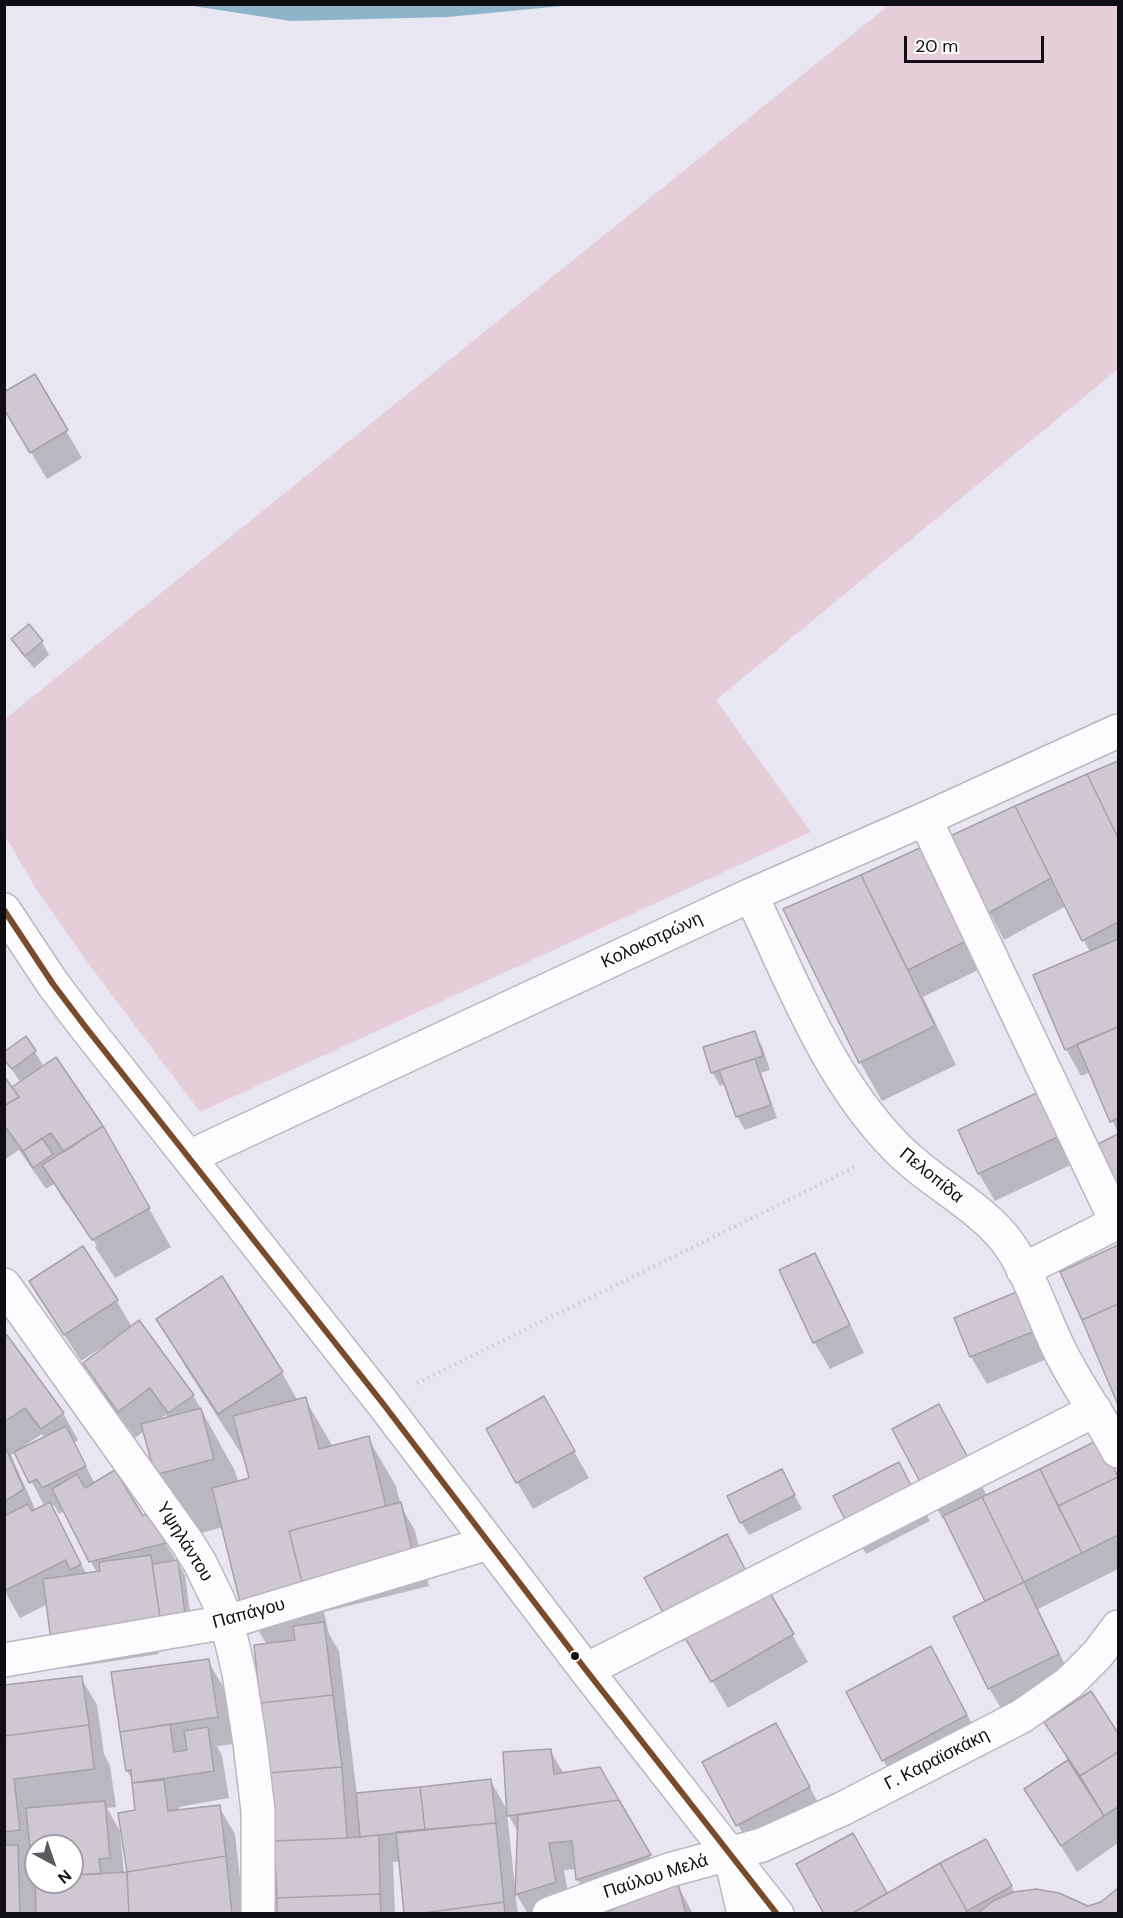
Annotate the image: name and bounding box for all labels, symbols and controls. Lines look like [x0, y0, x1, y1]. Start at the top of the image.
scale bar [907, 24, 1046, 62]
text: 20 m [915, 34, 958, 58]
street label: Κολοκοτρώνη [598, 908, 706, 974]
street label: Πελοπίδα [895, 1144, 967, 1208]
street label: Υψηλάντου [151, 1498, 217, 1586]
street label: Παπάγου [210, 1594, 288, 1634]
unlabelled marker [569, 1650, 581, 1662]
street label: Γ. Καραϊσκάκη [881, 1724, 993, 1796]
north arrow [24, 1834, 84, 1894]
street label: Παύλου Μελά [601, 1850, 711, 1904]
text: N [53, 1865, 76, 1888]

